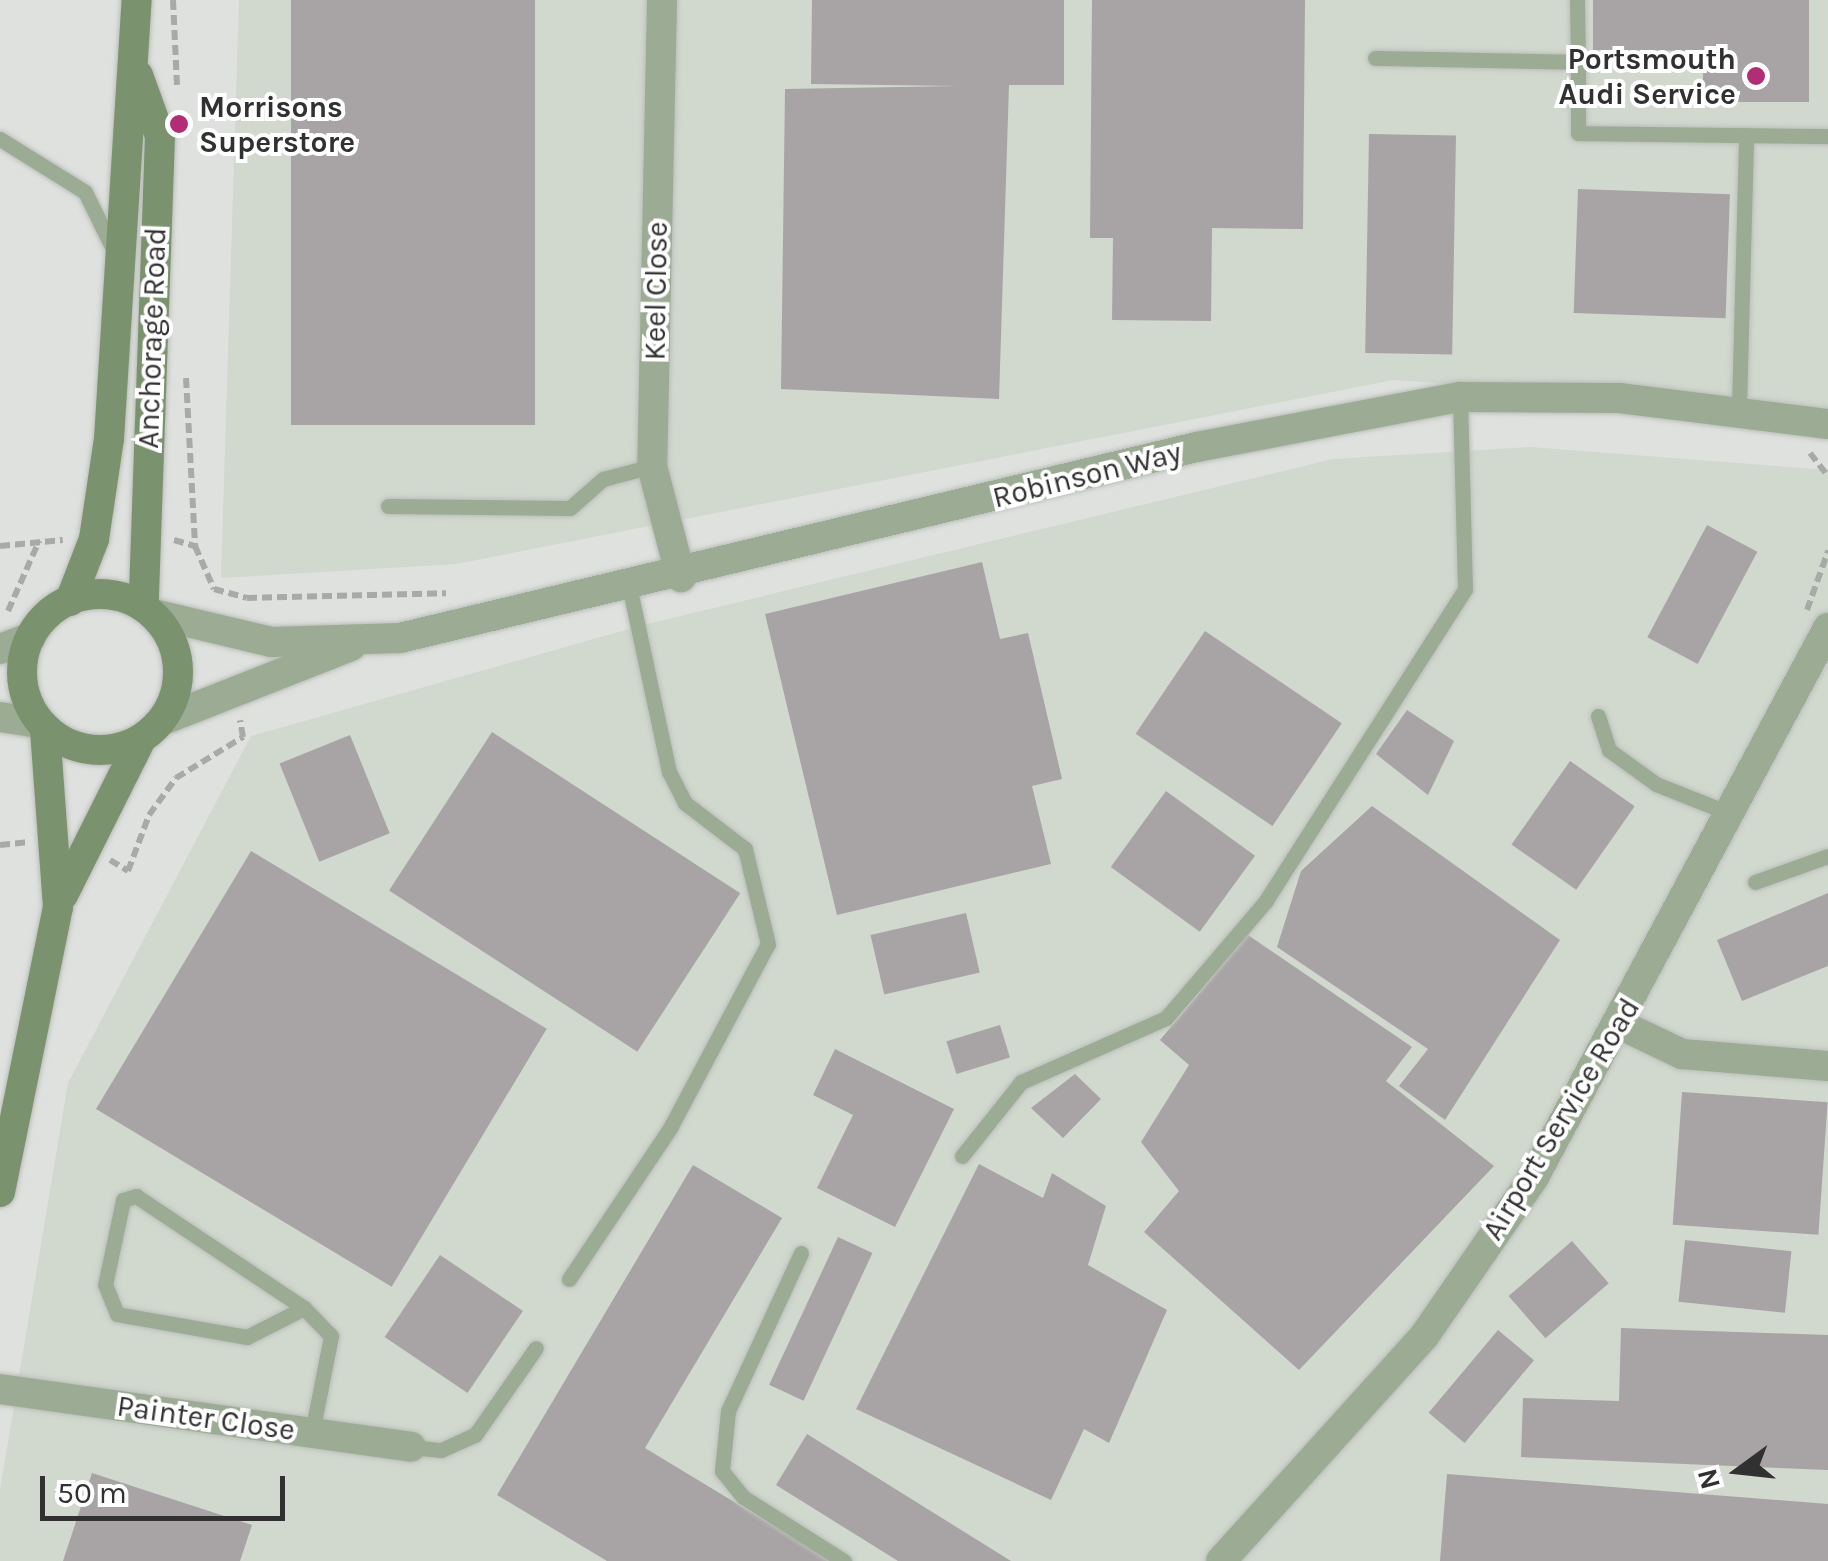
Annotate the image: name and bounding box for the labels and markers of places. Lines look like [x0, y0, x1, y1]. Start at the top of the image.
place label: Portsmouth Audi Service [1559, 41, 1736, 112]
marker: Portsmouth Audi Service [1745, 65, 1767, 87]
place label: Morrisons Superstore [199, 89, 355, 160]
marker: Morrisons Superstore [168, 113, 190, 135]

